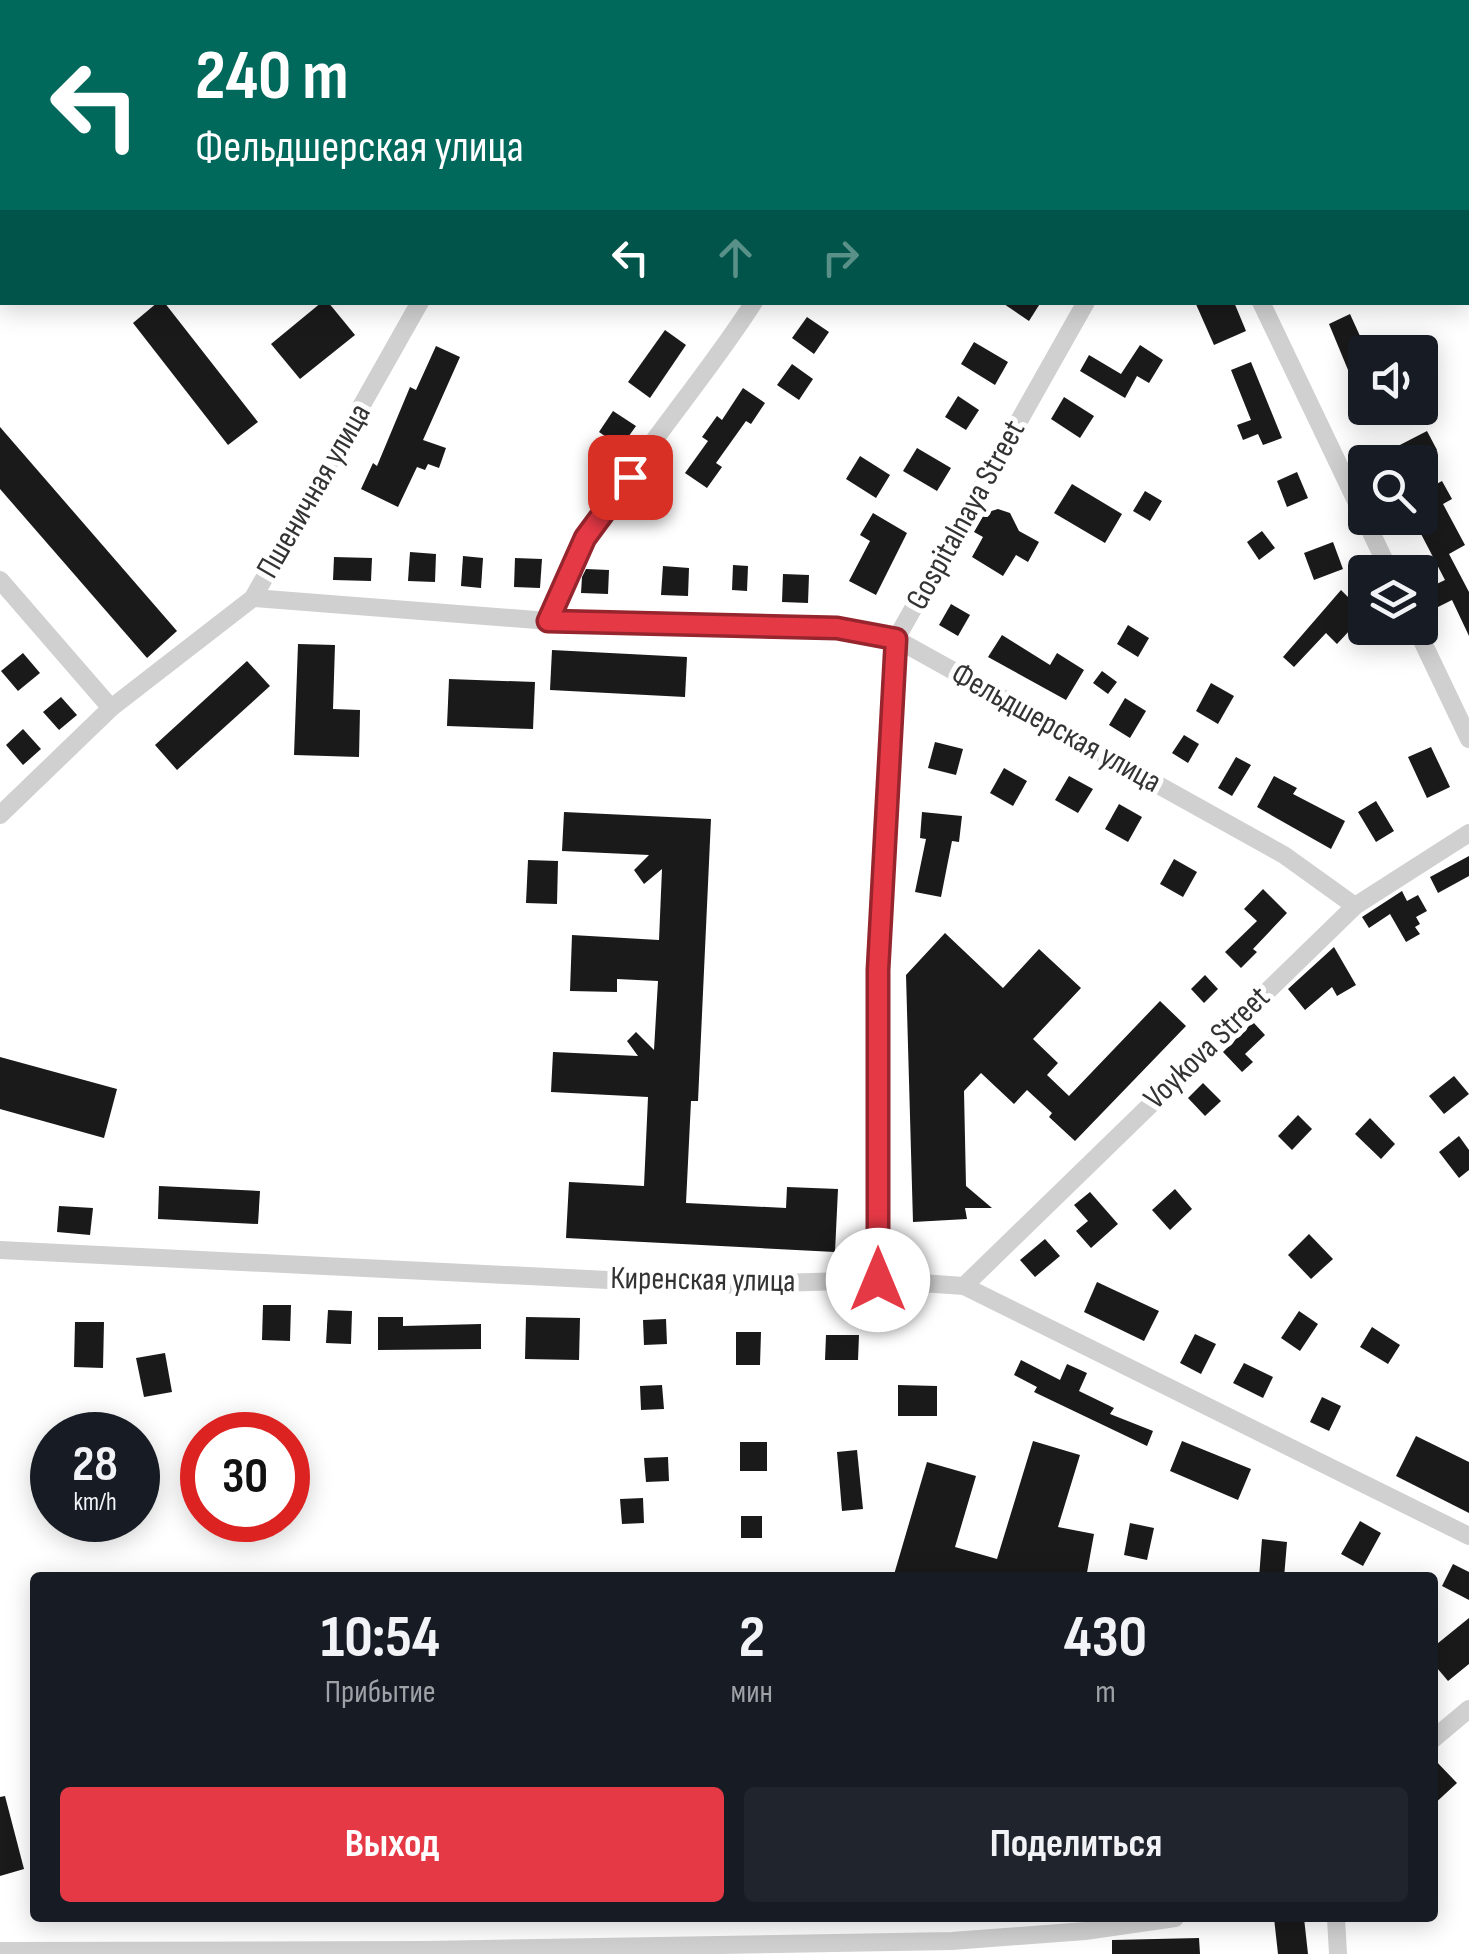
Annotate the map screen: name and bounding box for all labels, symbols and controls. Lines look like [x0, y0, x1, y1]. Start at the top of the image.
text: 240 m [195, 35, 349, 119]
icon: left [30, 40, 160, 170]
text: Фельдшерская улица [195, 120, 524, 175]
icon: left [603, 230, 658, 285]
icon: ahead [708, 230, 763, 285]
icon: right [813, 230, 868, 285]
map controls [1348, 335, 1438, 645]
button: sound [1348, 335, 1438, 425]
street label: Пшеничная улица [248, 397, 380, 585]
street label: Gospitalnaya Street [898, 414, 1034, 616]
pin [588, 435, 673, 520]
button: search [1348, 445, 1438, 535]
icon: arrive [603, 450, 658, 505]
button: layers [1348, 555, 1438, 645]
street label: Фельдшерская улица [944, 654, 1168, 802]
street label: Voykova Street [1136, 978, 1278, 1118]
position arrow [826, 1228, 930, 1332]
street label: Киренская улица [610, 1259, 796, 1301]
speed limit sign: 30 [180, 1412, 310, 1542]
text: 28 [72, 1435, 118, 1495]
text: km/h [73, 1487, 117, 1518]
text: 10:54 [321, 1602, 440, 1674]
text: 2 [739, 1602, 765, 1674]
text: 430 [1064, 1602, 1147, 1674]
text: Прибытие [325, 1673, 436, 1712]
text: мин [731, 1673, 773, 1712]
text: m [1095, 1673, 1116, 1712]
button: Выход [60, 1787, 724, 1902]
button: Поделиться [744, 1787, 1408, 1902]

